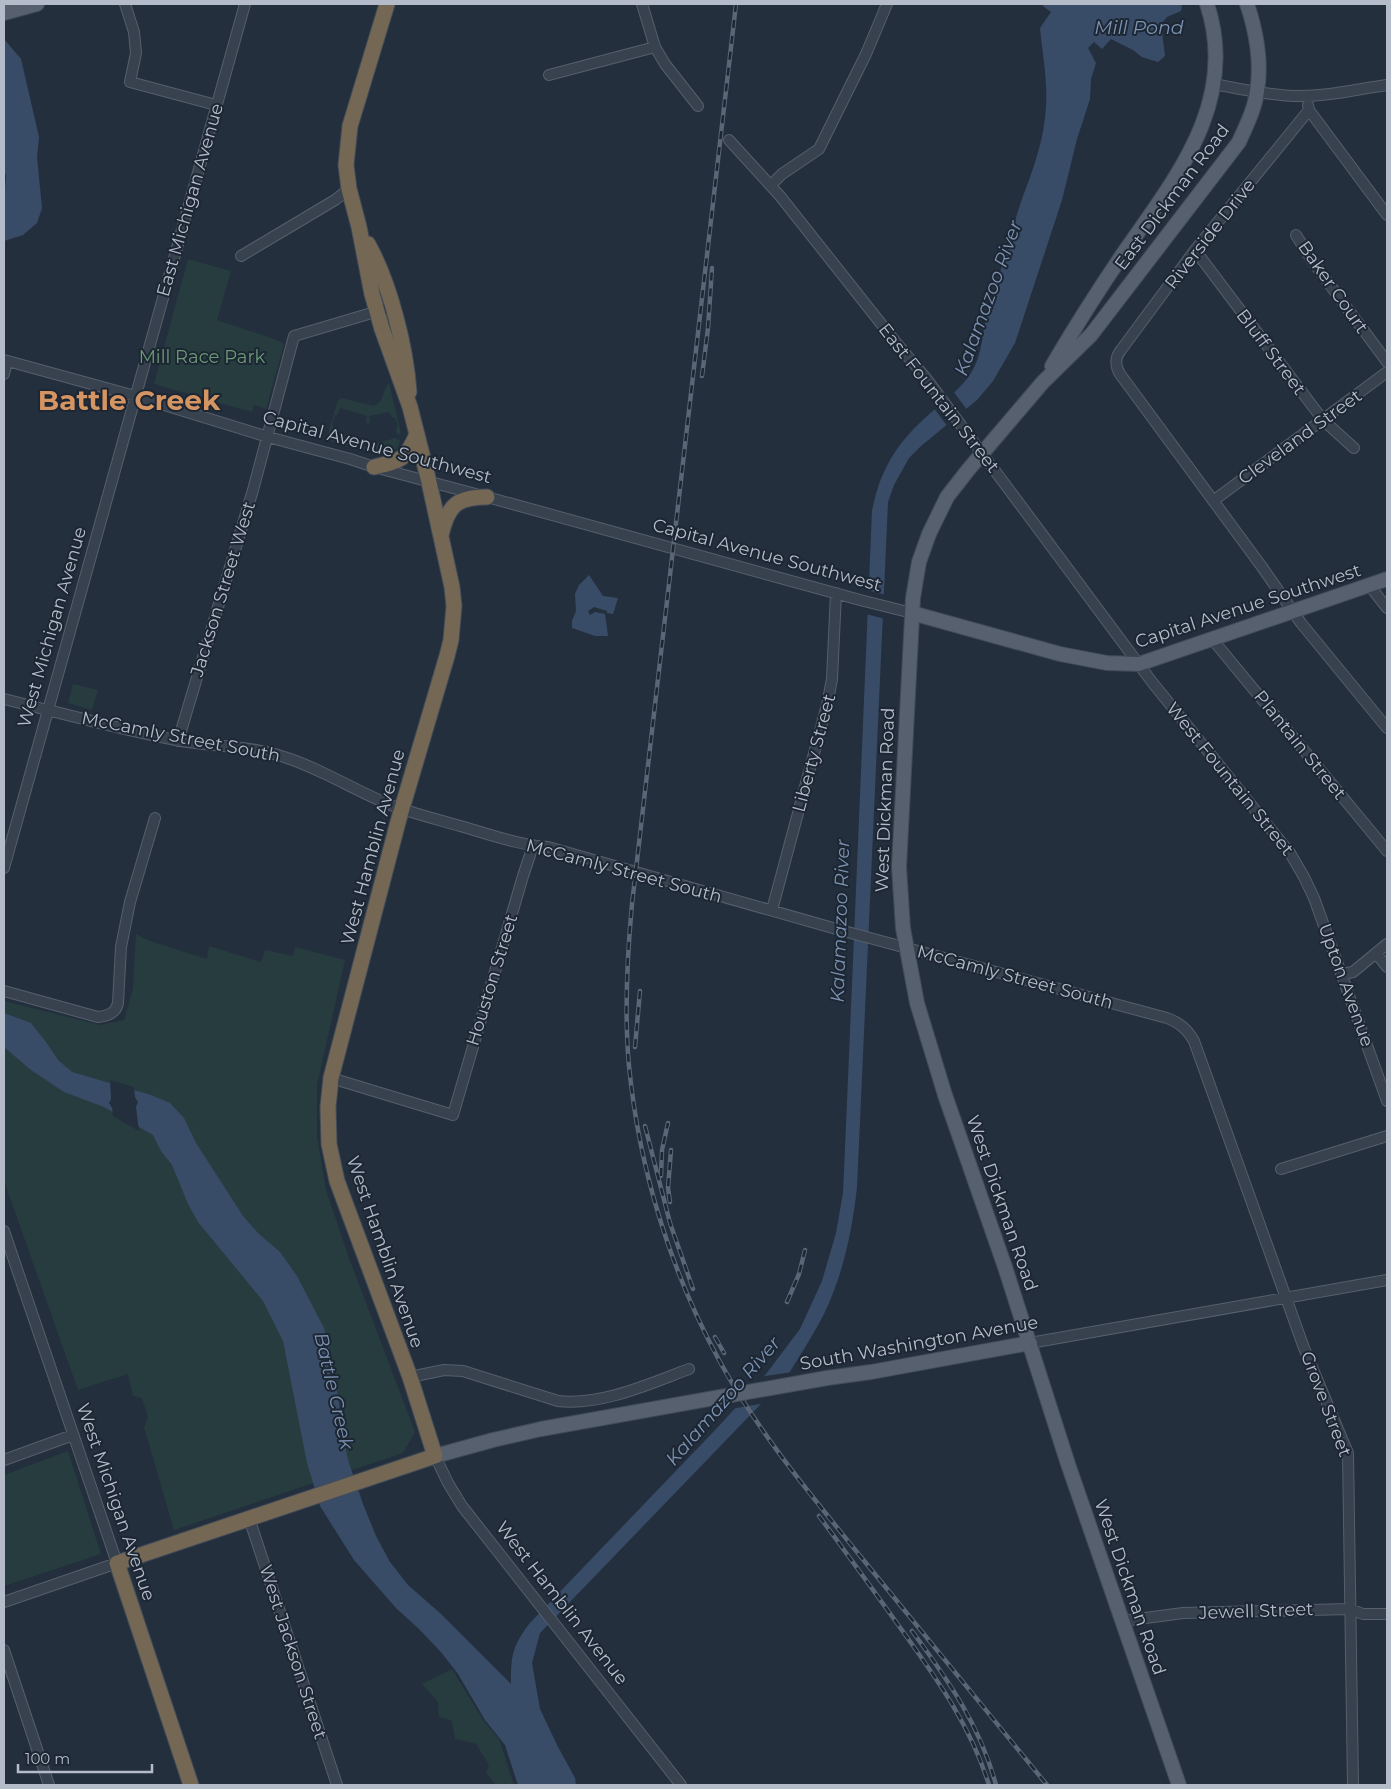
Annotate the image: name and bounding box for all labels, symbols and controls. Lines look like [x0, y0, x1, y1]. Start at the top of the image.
water label: Mill Pond [1094, 16, 1184, 39]
street label: East Michigan Avenue [152, 101, 228, 299]
street label: East Dickman Road [1110, 120, 1234, 274]
street label: Riverside Drive [1160, 174, 1260, 294]
water label: Kalamazoo River [949, 217, 1027, 379]
street label: Baker Court [1293, 236, 1373, 338]
street label: Bluff Street [1232, 305, 1310, 399]
street label: East Fountain Street [874, 319, 1004, 477]
park label: Mill Race Park [139, 346, 266, 368]
district label: Battle Creek [38, 383, 221, 417]
street label: Cleveland Street [1234, 385, 1366, 489]
street label: Capital Avenue Southwest [260, 406, 494, 488]
street label: Jackson Street West [186, 499, 260, 680]
street label: Capital Avenue Southwest [650, 514, 884, 596]
street label: West Michigan Avenue [13, 524, 91, 730]
street label: Capital Avenue Southwest [1132, 559, 1364, 653]
street label: Plantain Street [1249, 686, 1351, 804]
street label: Liberty Street [788, 691, 840, 815]
street label: West Fountain Street [1161, 698, 1299, 860]
street label: McCamly Street South [80, 707, 282, 767]
street label: West Dickman Road [871, 707, 899, 893]
street label: West Hamblin Avenue [336, 747, 410, 947]
street label: McCamly Street South [524, 834, 724, 908]
water label: Kalamazoo River [826, 839, 854, 1003]
street label: Houston Street [462, 912, 522, 1048]
street label: Upton Avenue [1314, 920, 1379, 1050]
street label: McCamly Street South [915, 940, 1115, 1014]
street label: West Dickman Road [962, 1112, 1042, 1294]
street label: West Hamblin Avenue [342, 1153, 428, 1351]
street label: South Washington Avenue [798, 1311, 1040, 1375]
water label: Battle Creek [309, 1330, 359, 1452]
water label: Kalamazoo River [661, 1332, 785, 1470]
street label: Grove Street [1296, 1348, 1356, 1460]
street label: West Michigan Avenue [72, 1400, 160, 1604]
street label: West Dickman Road [1090, 1496, 1170, 1678]
street label: West Hamblin Avenue [491, 1517, 633, 1689]
street label: West Jackson Street [254, 1562, 332, 1742]
street label: Jewell Street [1197, 1598, 1314, 1624]
scale bar [18, 1742, 151, 1774]
text: 100 m [25, 1749, 70, 1768]

